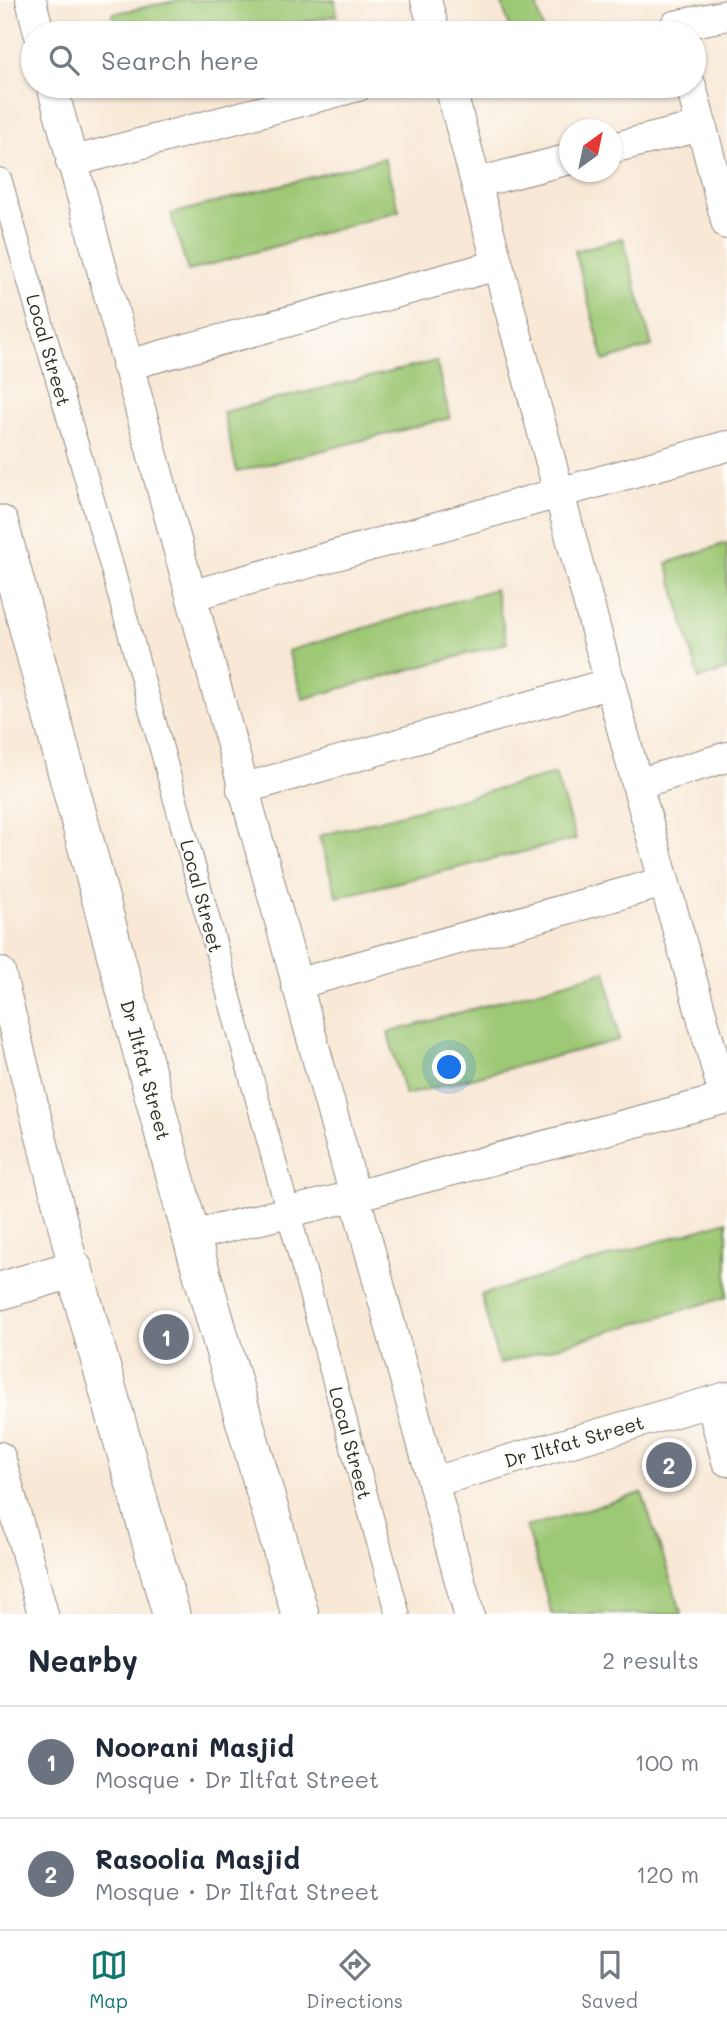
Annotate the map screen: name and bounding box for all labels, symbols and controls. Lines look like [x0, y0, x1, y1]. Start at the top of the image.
search box [21, 21, 706, 98]
icon: search [45, 41, 83, 79]
text: Search here [101, 43, 259, 77]
north arrow [559, 119, 622, 182]
street label: Local Street [21, 291, 77, 409]
street label: Local Street [175, 837, 229, 955]
street label: Dr Iltfat Street [115, 997, 177, 1143]
your location [432, 1050, 466, 1084]
pin: 1 [143, 1311, 189, 1363]
street label: Local Street [324, 1384, 378, 1502]
street label: Dr Iltfat Street [501, 1409, 647, 1473]
pin: 2 [646, 1439, 692, 1491]
text: Nearby [28, 1640, 138, 1680]
text: 2 results [602, 1645, 699, 1675]
text: Noorani Masjid [95, 1730, 294, 1764]
text: 1 [46, 1747, 56, 1777]
text: 100 m [635, 1747, 699, 1777]
text: Mosque · Dr Iltfat Street [95, 1764, 379, 1794]
text: Rasoolia Masjid [95, 1842, 300, 1876]
text: 2 [45, 1859, 57, 1889]
text: 120 m [636, 1859, 699, 1889]
text: Mosque · Dr Iltfat Street [95, 1876, 379, 1906]
tab: Map [89, 1946, 128, 2013]
tab: Directions [306, 1946, 403, 2013]
tab: Saved [581, 1946, 638, 2013]

